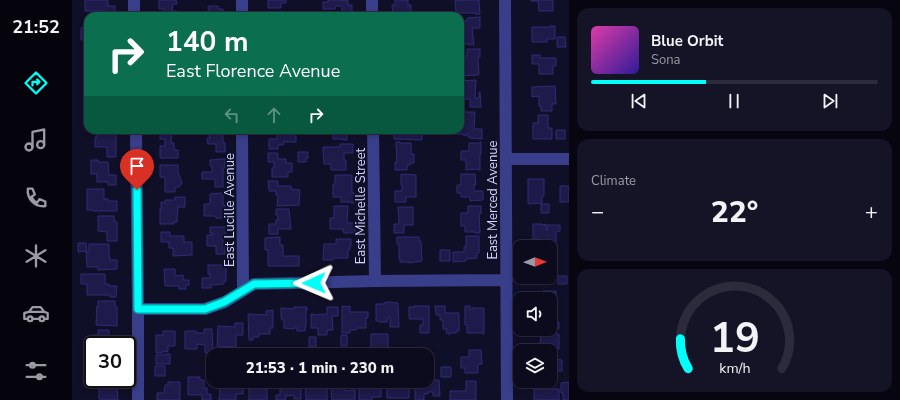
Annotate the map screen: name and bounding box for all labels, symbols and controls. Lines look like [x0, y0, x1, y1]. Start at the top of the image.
text: 21:52 [12, 15, 60, 39]
text: 140 m [166, 23, 249, 61]
icon: right [100, 28, 152, 80]
text: Blue Orbit [651, 31, 723, 51]
text: Sona [651, 51, 681, 69]
text: East Florence Avenue [166, 59, 340, 83]
icon: directions [22, 69, 50, 97]
icon: previous [628, 90, 650, 112]
icon: pause [723, 90, 745, 112]
icon: next [819, 90, 841, 112]
icon: left [221, 104, 243, 126]
icon: ahead [263, 104, 285, 126]
icon: right [305, 104, 327, 126]
icon: music [22, 126, 50, 154]
street label: East Merced Avenue [484, 140, 502, 260]
street label: East Michelle Street [352, 147, 370, 264]
pin [120, 149, 154, 190]
street label: East Lucille Avenue [221, 153, 239, 267]
icon: arrive [126, 155, 148, 177]
text: Climate [591, 172, 636, 190]
icon: phone [22, 184, 50, 212]
text: 22° [711, 192, 758, 233]
text: − [591, 197, 604, 227]
text: + [865, 197, 878, 227]
north arrow [513, 240, 557, 284]
map controls [513, 240, 557, 388]
icon: climate [22, 242, 50, 270]
position arrow [293, 262, 335, 304]
button: sound [513, 292, 557, 336]
icon: car [22, 299, 50, 327]
text: 19 [710, 309, 759, 366]
speed limit sign: 30 [84, 336, 136, 388]
button: layers [513, 344, 557, 388]
icon: filters [22, 357, 50, 385]
text: 21:53 · 1 min · 230 m [246, 358, 394, 378]
text: km/h [719, 358, 750, 377]

